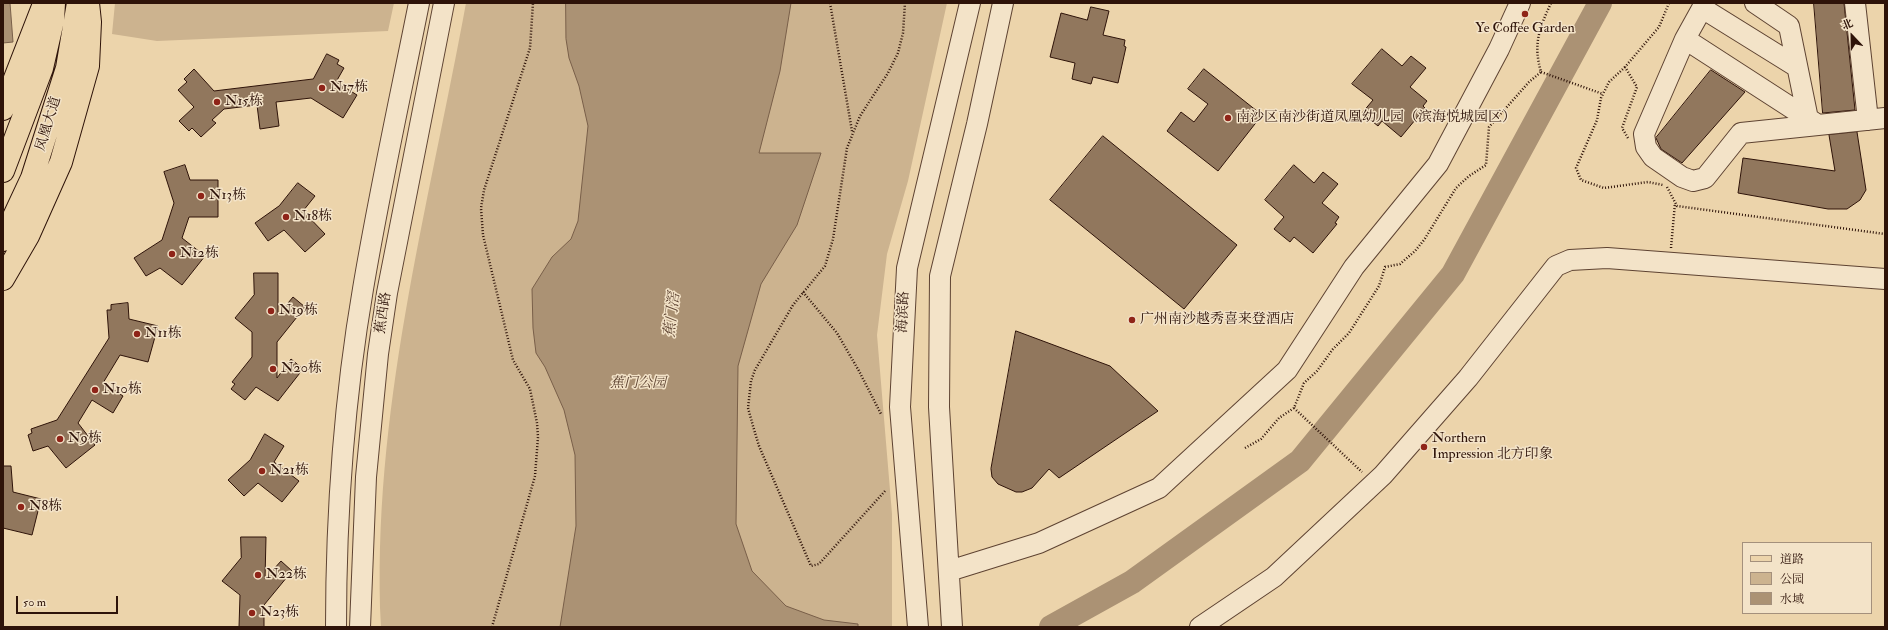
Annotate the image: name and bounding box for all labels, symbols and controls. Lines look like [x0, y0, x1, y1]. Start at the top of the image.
marker: Ye Coffee Garden [1520, 9, 1530, 19]
north arrow [1832, 16, 1872, 56]
text: 北 [1840, 16, 1855, 32]
place label: Ye Coffee Garden [1475, 21, 1575, 37]
place label: N17栋 [330, 80, 368, 96]
marker: N17栋 [317, 83, 327, 93]
place label: N15栋 [225, 94, 263, 110]
street label: 凤凰大道 [33, 95, 65, 153]
marker: N15栋 [212, 97, 222, 107]
place label: 南沙区南沙街道凤凰幼儿园（滨海悦城园区） [1236, 110, 1516, 126]
marker: 南沙区南沙街道凤凰幼儿园（滨海悦城园区） [1223, 113, 1233, 123]
place label: N13栋 [209, 188, 246, 204]
marker: N13栋 [196, 191, 206, 201]
place label: N18栋 [294, 209, 332, 225]
marker: N18栋 [281, 212, 291, 222]
place label: N12栋 [180, 246, 219, 262]
marker: N12栋 [167, 249, 177, 259]
street label: 蕉西路 [372, 291, 396, 335]
street label: 海滨路 [895, 291, 913, 333]
water label: 蕉门滘 [661, 292, 685, 338]
place label: N19栋 [279, 303, 318, 319]
marker: N19栋 [266, 306, 276, 316]
place label: 广州南沙越秀喜来登酒店 [1140, 312, 1294, 328]
marker: 广州南沙越秀喜来登酒店 [1127, 315, 1137, 325]
place label: N11栋 [145, 326, 182, 342]
marker: N11栋 [132, 329, 142, 339]
place label: N20栋 [281, 361, 322, 377]
marker: N20栋 [268, 364, 278, 374]
park label: 蕉门公园 [610, 376, 666, 392]
place label: N10栋 [103, 382, 142, 398]
marker: N10栋 [90, 385, 100, 395]
place label: N9栋 [68, 431, 102, 447]
place label: Northern Impression 北方印象 [1432, 431, 1553, 464]
marker: N9栋 [55, 434, 65, 444]
marker: Northern Impression 北方印象 [1419, 442, 1429, 452]
place label: N21栋 [270, 463, 309, 479]
marker: N21栋 [257, 466, 267, 476]
place label: N8栋 [29, 499, 62, 515]
marker: N8栋 [16, 502, 26, 512]
legend [1742, 542, 1872, 614]
text: 道路 [1780, 552, 1804, 567]
place label: N22栋 [266, 567, 307, 583]
marker: N22栋 [253, 570, 263, 580]
text: 公园 [1780, 572, 1804, 587]
scale bar [18, 588, 120, 614]
text: 水域 [1780, 592, 1804, 607]
text: 50 m [23, 595, 46, 610]
place label: N23栋 [260, 605, 299, 621]
marker: N23栋 [247, 608, 257, 618]

